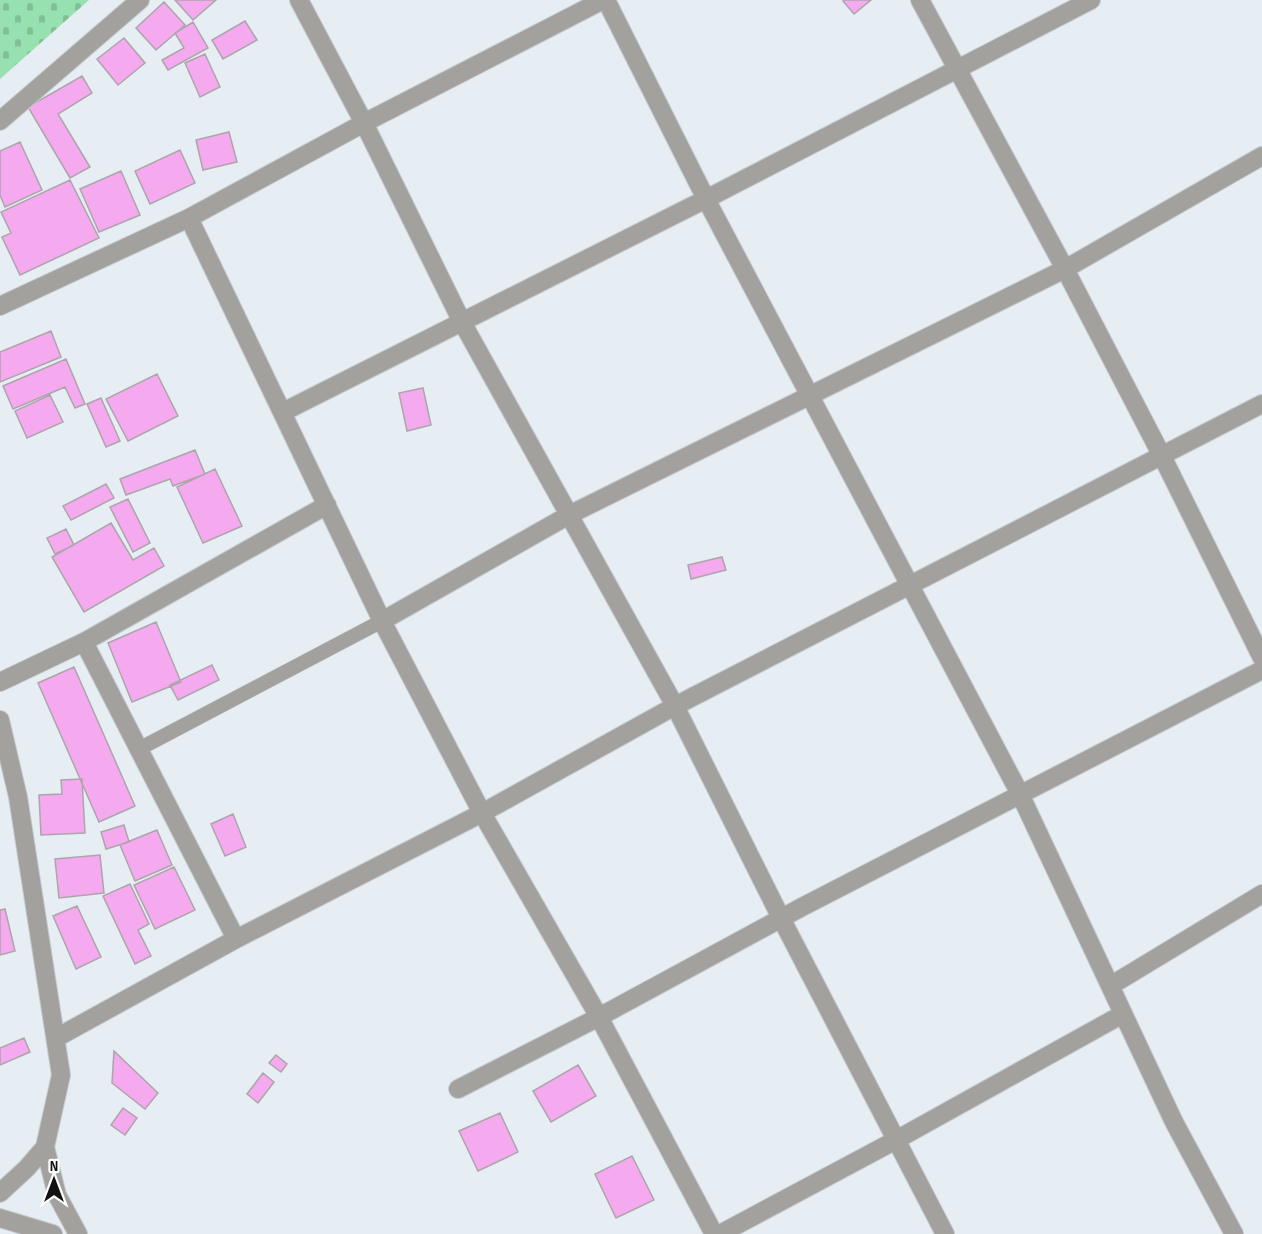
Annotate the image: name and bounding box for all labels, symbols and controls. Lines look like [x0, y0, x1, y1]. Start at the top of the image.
north arrow [24, 1150, 84, 1210]
text: N [50, 1157, 58, 1176]

